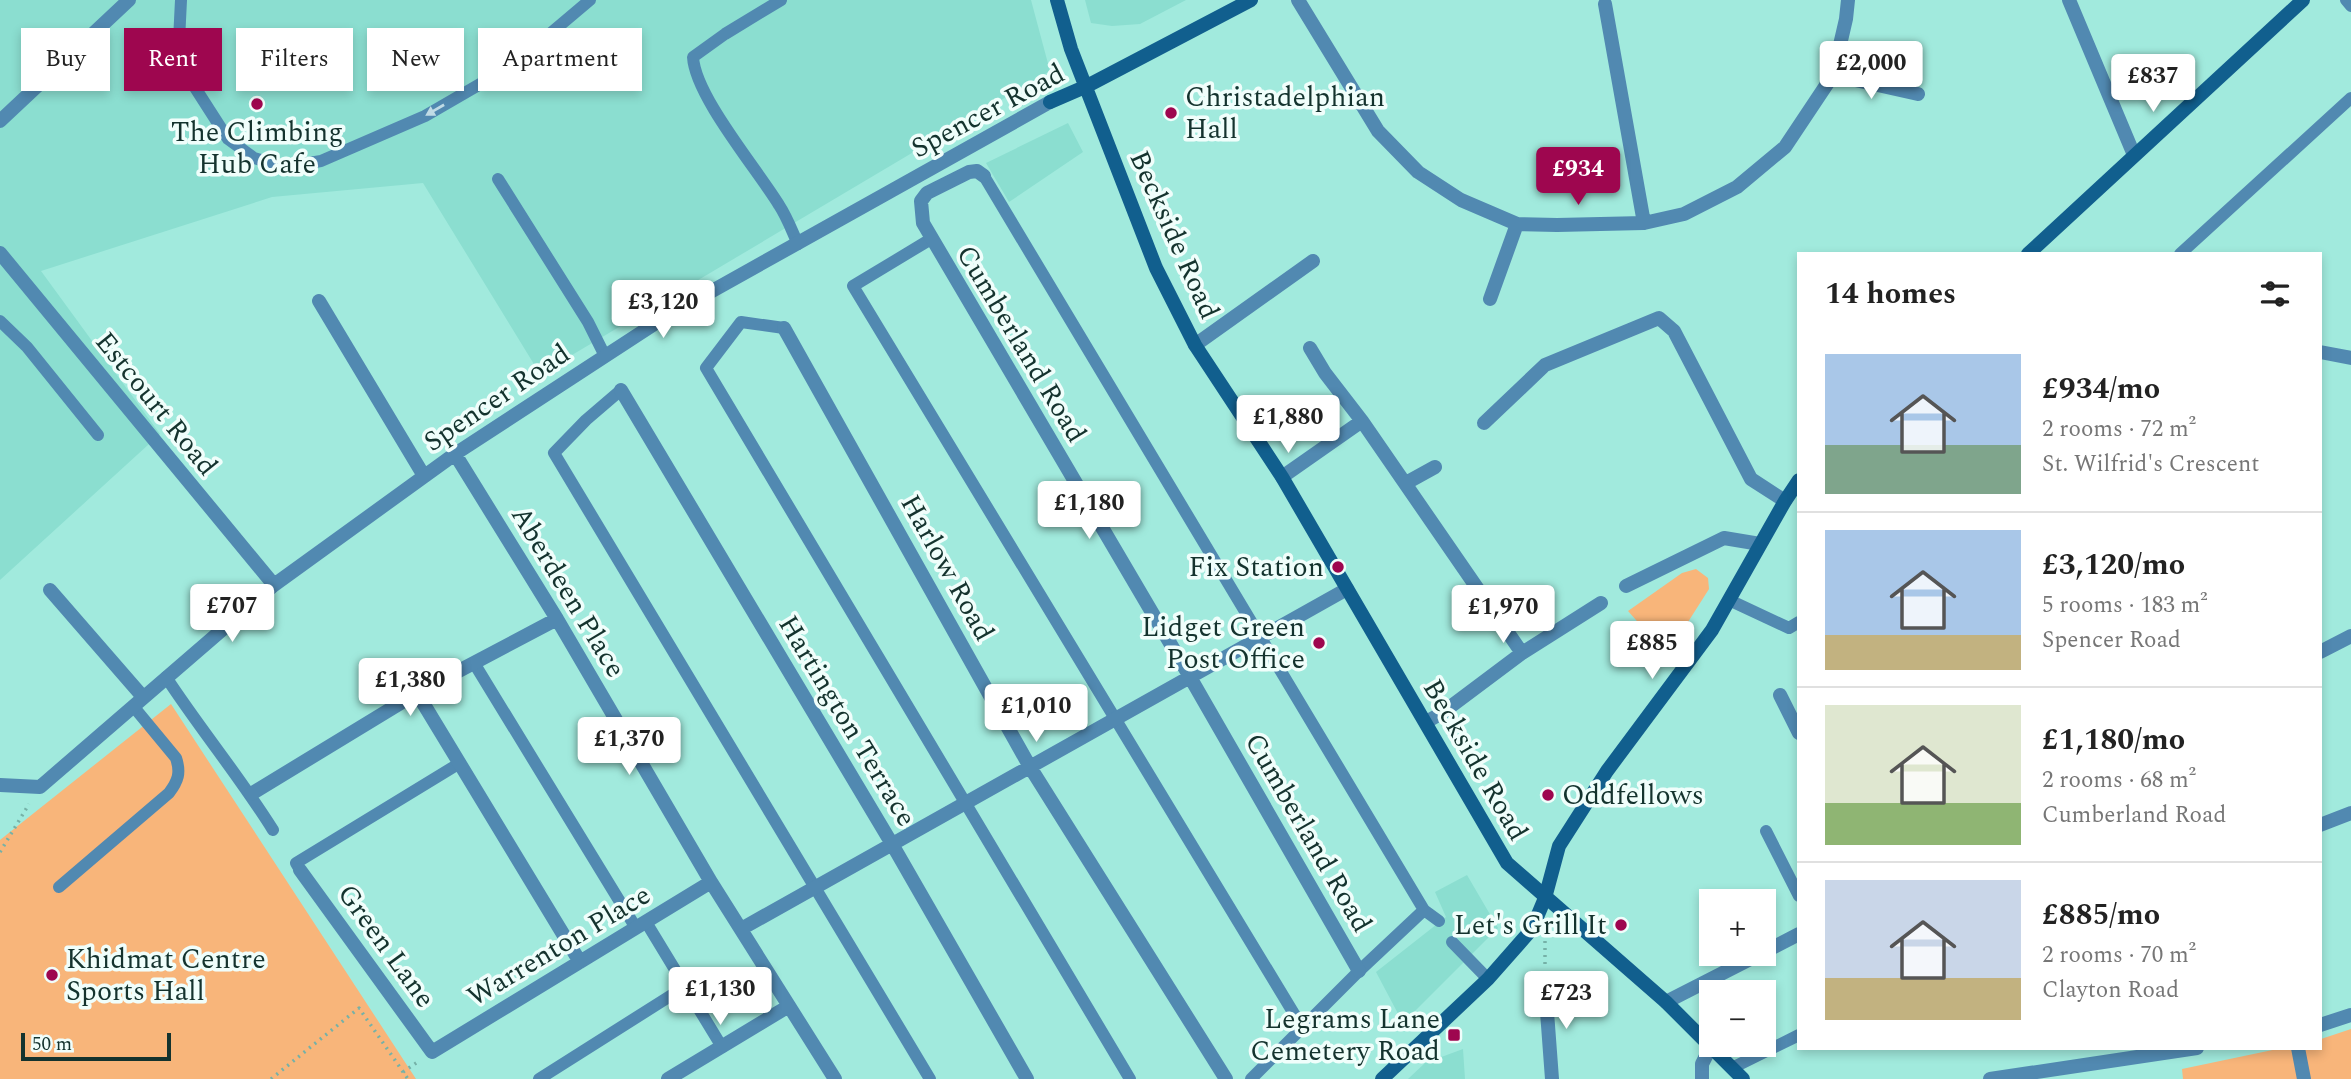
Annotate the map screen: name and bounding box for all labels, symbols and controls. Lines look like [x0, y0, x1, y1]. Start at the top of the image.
chip: Buy [21, 28, 110, 91]
chip: Rent [124, 28, 222, 91]
chip: Filters [236, 28, 353, 91]
chip: New [367, 28, 464, 91]
chip: Apartment [478, 28, 642, 91]
pin: £2,000 [1814, 42, 1928, 101]
text: £2,000 [1836, 46, 1906, 81]
street label: Spencer Road [903, 52, 1073, 170]
pin: £837 [2112, 54, 2194, 114]
text: £837 [2127, 59, 2179, 94]
place label: Christadelphian Hall [1185, 76, 1385, 151]
marker: The Climbing Hub Cafe [249, 96, 265, 112]
one-way arrow [425, 104, 445, 116]
marker: Christadelphian Hall [1163, 105, 1179, 121]
place label: The Climbing Hub Cafe [171, 111, 343, 186]
street label: Beckside Road [1118, 144, 1230, 326]
pin: £934 [1537, 148, 1619, 207]
text: £934 [1552, 152, 1604, 187]
street label: Cumberland Road [945, 237, 1097, 451]
text: 14 homes [1825, 271, 1956, 317]
icon: filters [2256, 275, 2294, 313]
pin: £3,120 [606, 280, 720, 340]
text: £3,120 [628, 285, 698, 320]
street label: Estcourt Road [84, 322, 228, 486]
street label: Spencer Road [415, 333, 579, 463]
text: £934/mo [2042, 366, 2160, 412]
icon: home [1881, 382, 1965, 466]
pin: £1,880 [1231, 396, 1345, 455]
text: £1,880 [1253, 400, 1323, 435]
text: 2 rooms · 72 m² [2042, 412, 2196, 447]
text: St. Wilfrid's Crescent [2042, 447, 2259, 482]
pin: £1,180 [1032, 482, 1146, 541]
text: £1,180 [1054, 486, 1124, 521]
street label: Harlow Road [889, 487, 1005, 649]
street label: Aberdeen Place [500, 498, 636, 686]
text: £3,120/mo [2042, 542, 2185, 588]
place label: Fix Station [1189, 546, 1324, 589]
icon: home [1881, 558, 1965, 642]
marker: Fix Station [1330, 559, 1346, 575]
pin: £707 [191, 584, 273, 644]
pin: £1,970 [1446, 586, 1560, 645]
text: 5 rooms · 183 m² [2042, 588, 2208, 623]
text: £707 [206, 589, 258, 624]
text: £1,970 [1468, 590, 1538, 625]
place label: Lidget Green Post Office [1141, 606, 1305, 681]
street label: Hartington Terrace [767, 607, 927, 835]
pin: £885 [1611, 622, 1693, 681]
text: Spencer Road [2042, 623, 2181, 658]
text: £885 [1626, 626, 1678, 661]
marker: Lidget Green Post Office [1311, 635, 1327, 651]
pin: £1,380 [353, 658, 467, 718]
text: £1,380 [375, 663, 445, 698]
street label: Beckside Road [1411, 671, 1539, 849]
pin: £1,010 [979, 684, 1093, 744]
text: £1,010 [1001, 689, 1071, 724]
text: £1,180/mo [2042, 717, 2185, 763]
pin: £1,370 [572, 718, 686, 777]
text: £1,370 [594, 722, 664, 757]
street label: Cumberland Road [1233, 725, 1383, 941]
icon: home [1881, 733, 1965, 817]
text: 2 rooms · 68 m² [2042, 763, 2196, 798]
place label: Oddfellows [1562, 774, 1704, 817]
marker: Oddfellows [1540, 787, 1556, 803]
text: Cumberland Road [2042, 798, 2226, 833]
street label: Warrenton Place [459, 874, 659, 1018]
street label: Green Lane [326, 875, 446, 1017]
map controls [1699, 889, 1776, 1057]
button: + [1699, 889, 1776, 966]
text: £885/mo [2042, 892, 2160, 938]
place label: Let's Grill It [1454, 904, 1607, 947]
icon: home [1881, 908, 1965, 992]
marker: Let's Grill It [1613, 917, 1629, 933]
place label: Khidmat Centre Sports Hall [66, 938, 266, 1013]
text: 2 rooms · 70 m² [2042, 938, 2196, 973]
marker: Khidmat Centre Sports Hall [44, 967, 60, 983]
pin: £1,130 [663, 968, 777, 1027]
text: £1,130 [685, 972, 755, 1007]
pin: £723 [1525, 972, 1607, 1031]
text: Clayton Road [2042, 973, 2179, 1008]
text: £723 [1540, 976, 1592, 1011]
button: − [1699, 980, 1776, 1057]
place label: Legrams Lane Cemetery Road [1250, 998, 1440, 1073]
marker: Legrams Lane Cemetery Road [1446, 1027, 1462, 1043]
scale bar [21, 1030, 172, 1062]
text: 50 m [32, 1030, 72, 1059]

